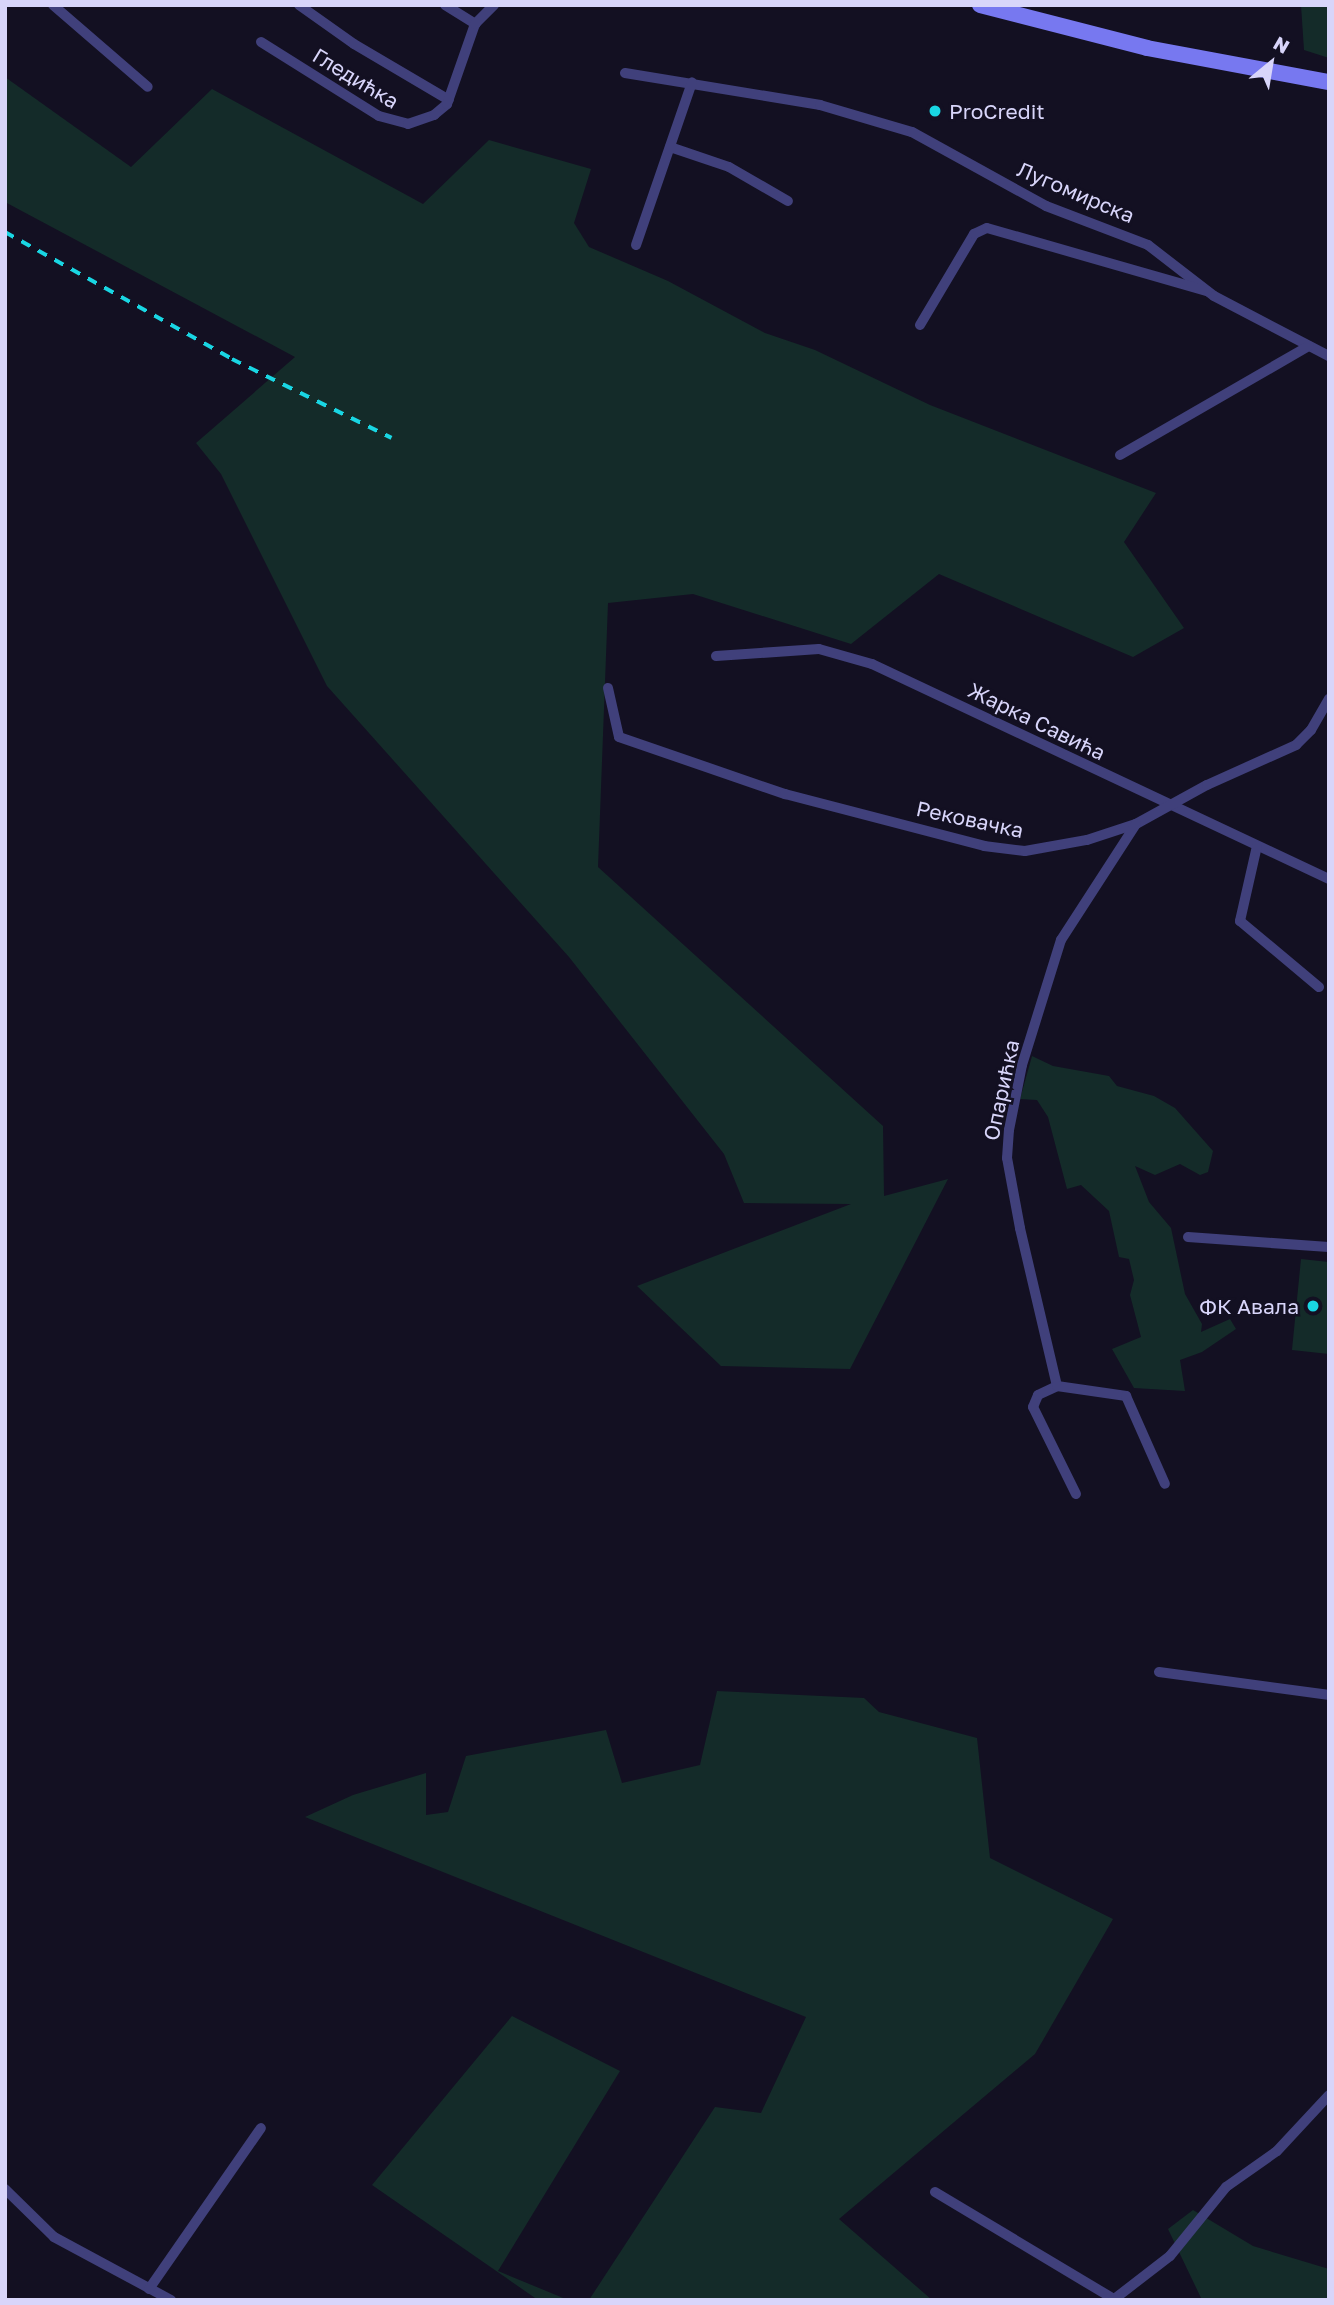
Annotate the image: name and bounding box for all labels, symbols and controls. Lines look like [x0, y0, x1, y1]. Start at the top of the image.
north arrow [1236, 28, 1306, 98]
text: N [1270, 31, 1294, 58]
street label: Гледићка [308, 42, 404, 114]
place label: ProCredit [949, 98, 1045, 124]
marker: ProCredit [927, 103, 943, 119]
street label: Лугомирска [1014, 156, 1138, 228]
street label: Жарка Савића [964, 677, 1110, 765]
street label: Рековачка [914, 795, 1026, 843]
street label: Опарићка [978, 1037, 1024, 1143]
place label: ФК Авала [1199, 1293, 1299, 1319]
marker: ФК Авала [1305, 1298, 1321, 1314]

